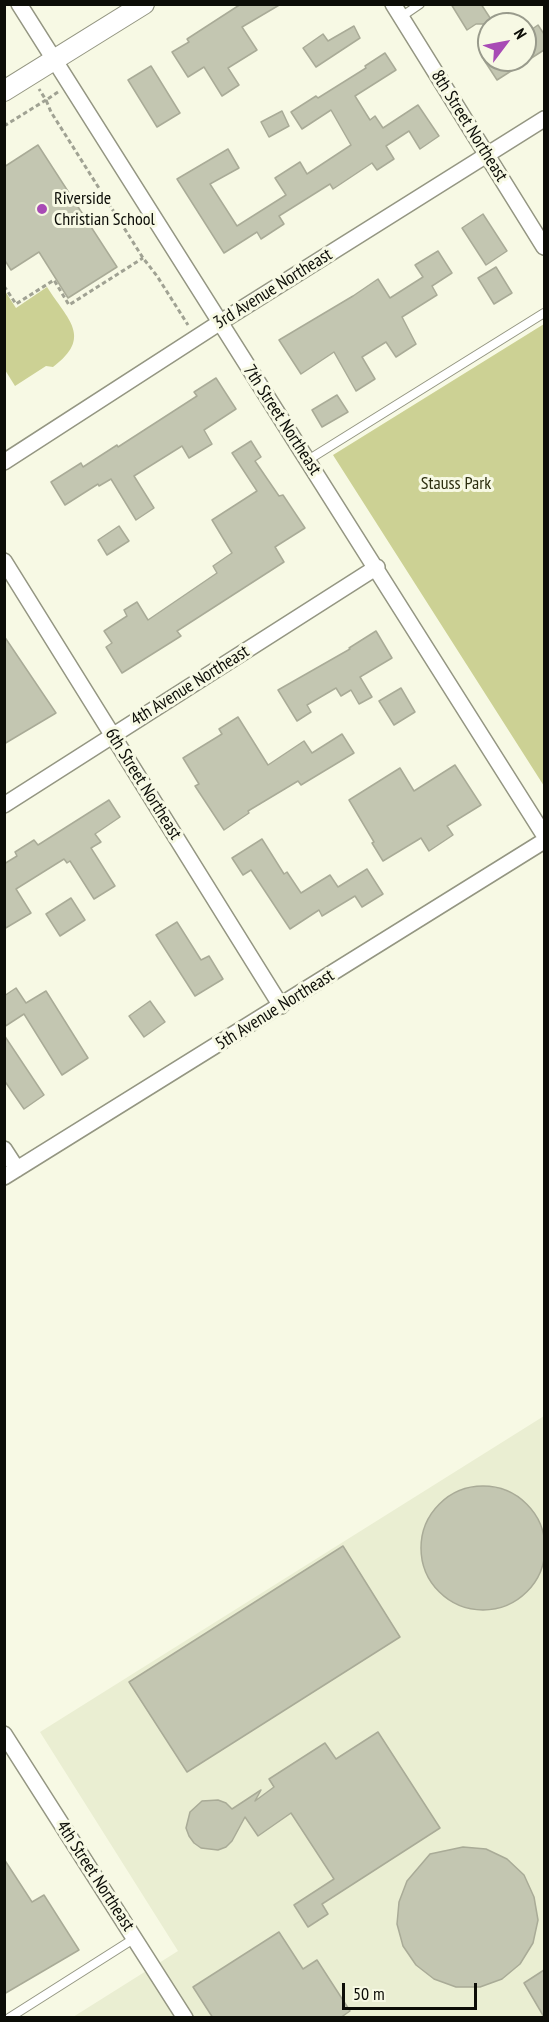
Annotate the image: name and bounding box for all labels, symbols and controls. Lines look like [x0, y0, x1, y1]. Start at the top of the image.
north arrow [477, 12, 537, 72]
text: N [510, 25, 531, 42]
street label: 8th Street Northeast [426, 66, 512, 186]
place label: Riverside Christian School [54, 188, 155, 230]
marker: Riverside Christian School [35, 202, 49, 216]
street label: 3rd Avenue Northeast [210, 244, 336, 334]
street label: 7th Street Northeast [238, 361, 326, 479]
park label: Stauss Park [421, 473, 491, 495]
street label: 4th Avenue Northeast [127, 641, 253, 731]
street label: 6th Street Northeast [100, 724, 186, 844]
street label: 5th Avenue Northeast [212, 965, 338, 1055]
street label: 4th Street Northeast [51, 1817, 139, 1935]
scale bar [345, 1971, 480, 2009]
text: 50 m [353, 1982, 385, 2005]

